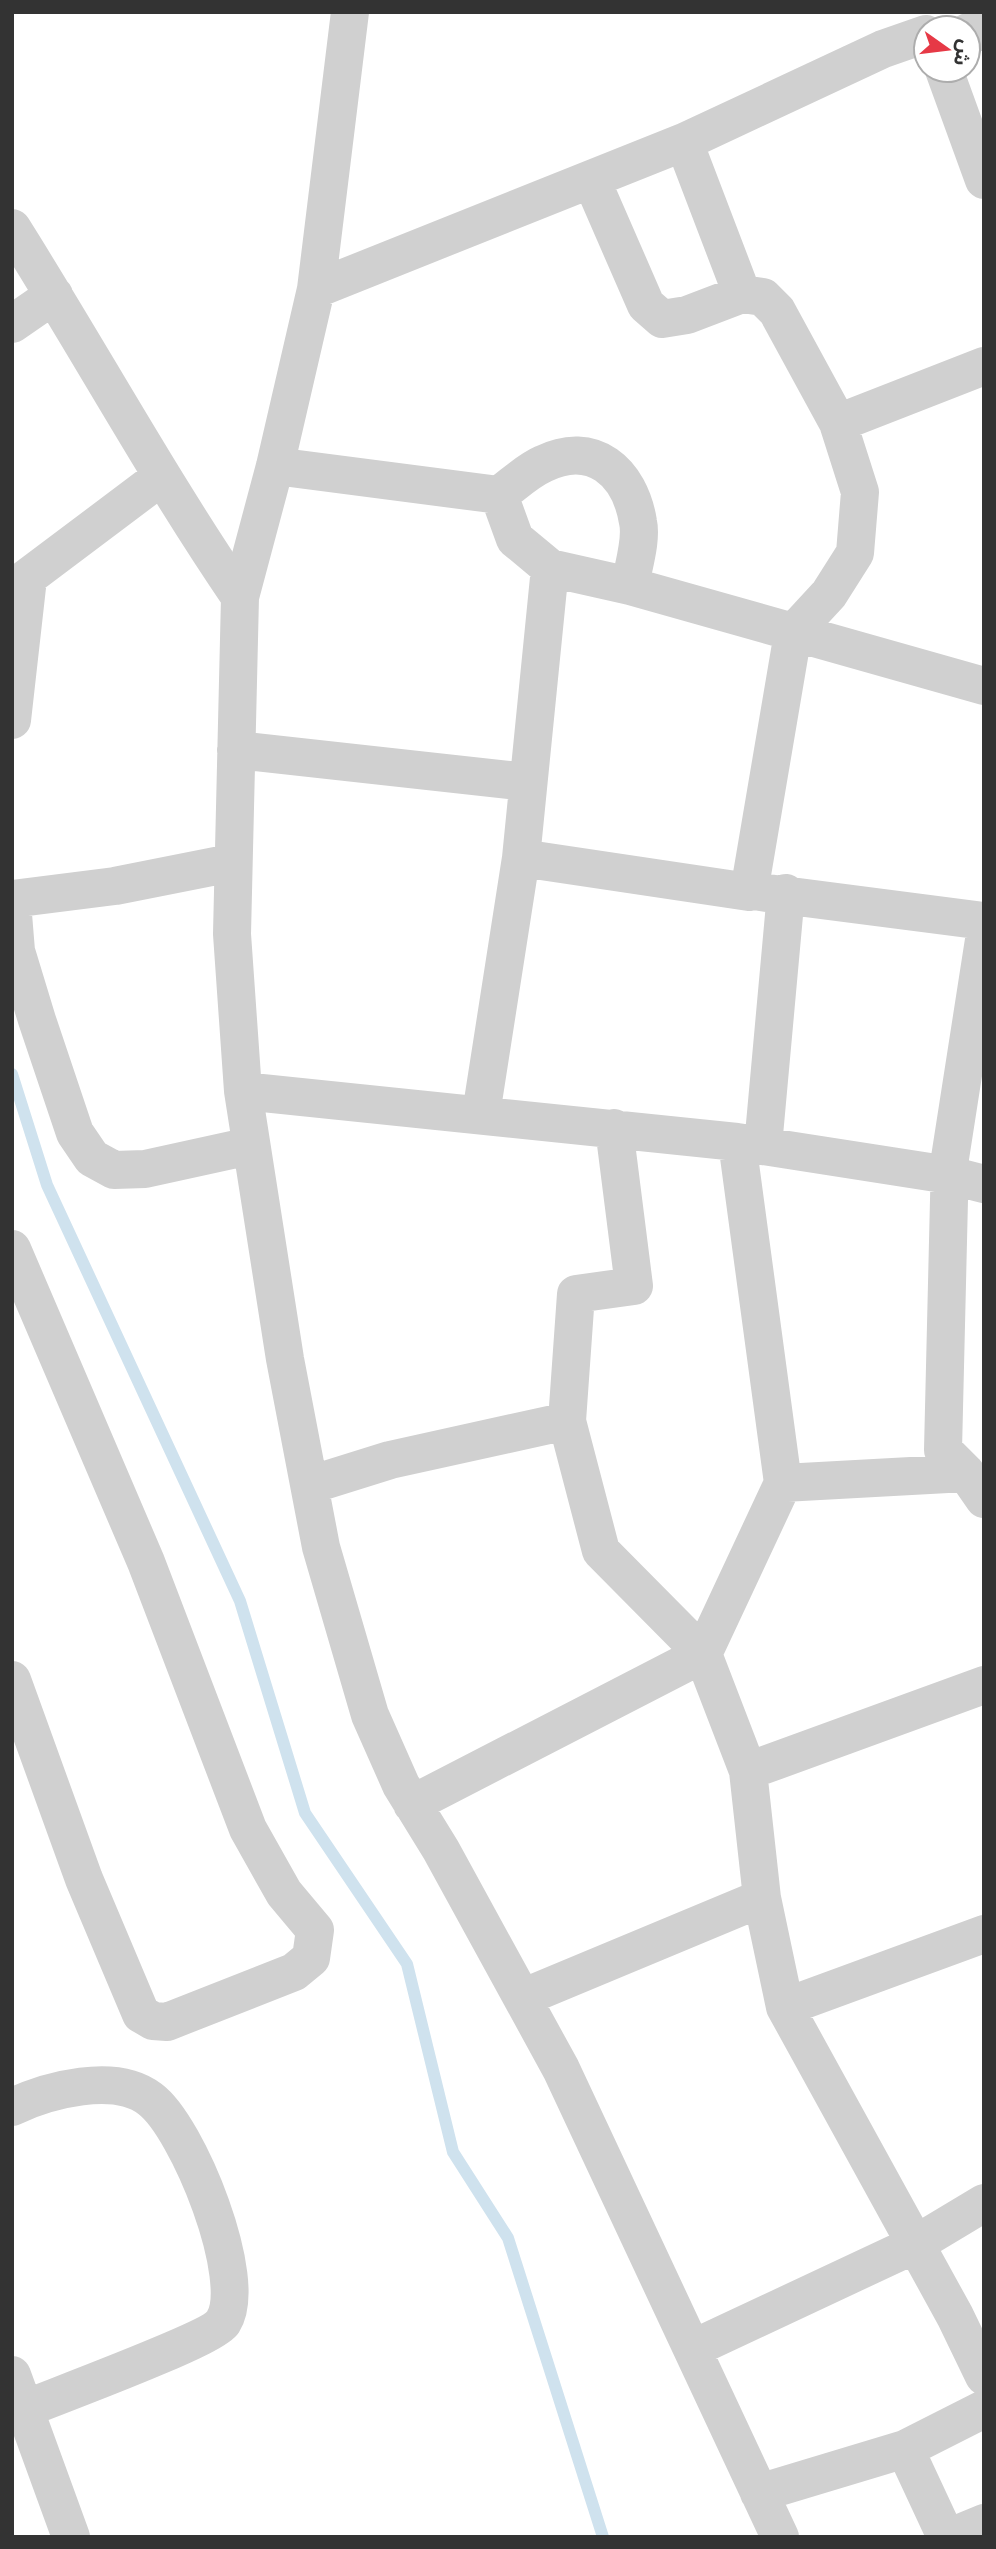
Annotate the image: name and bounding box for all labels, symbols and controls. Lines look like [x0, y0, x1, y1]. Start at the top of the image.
north arrow [912, 14, 982, 84]
text: ش [949, 38, 978, 69]

